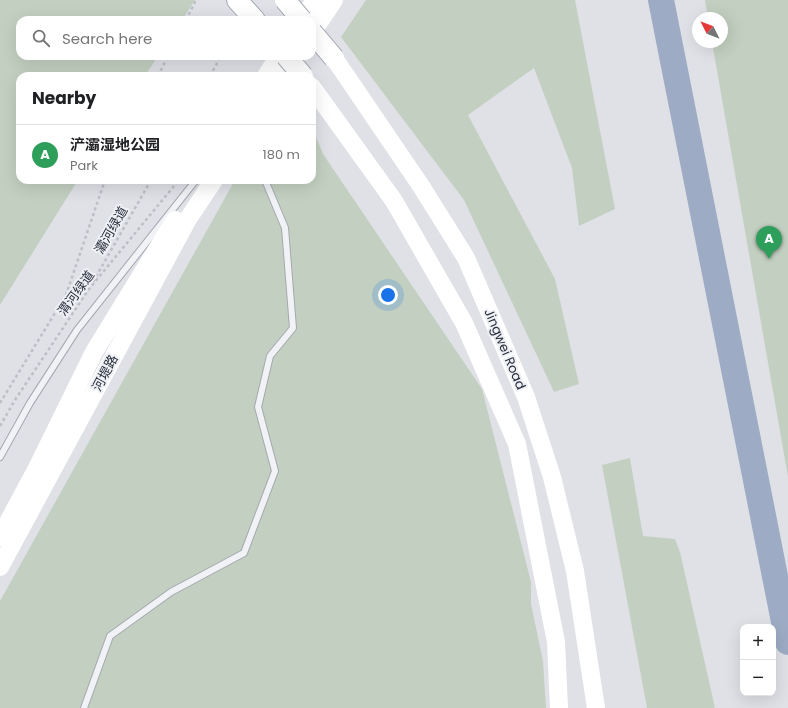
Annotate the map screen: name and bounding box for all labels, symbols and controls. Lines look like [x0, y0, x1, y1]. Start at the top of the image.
north arrow [692, 12, 728, 48]
search box [16, 16, 316, 60]
icon: search [30, 27, 52, 49]
text: Search here [62, 28, 152, 49]
text: Nearby [32, 86, 96, 110]
text: 浐灞湿地公园 [70, 134, 160, 155]
text: A [40, 145, 50, 164]
text: 180 m [263, 145, 300, 164]
text: Park [70, 156, 98, 175]
street label: 灞河绿道 [90, 203, 132, 257]
pin: A [756, 226, 782, 259]
street label: 渭河绿道 [53, 266, 99, 320]
your location [378, 285, 398, 305]
street label: Jingwei Road [479, 306, 531, 392]
street label: 河堤路 [87, 351, 123, 395]
map controls [740, 624, 776, 696]
button: + [740, 624, 776, 660]
button: − [740, 660, 776, 696]

